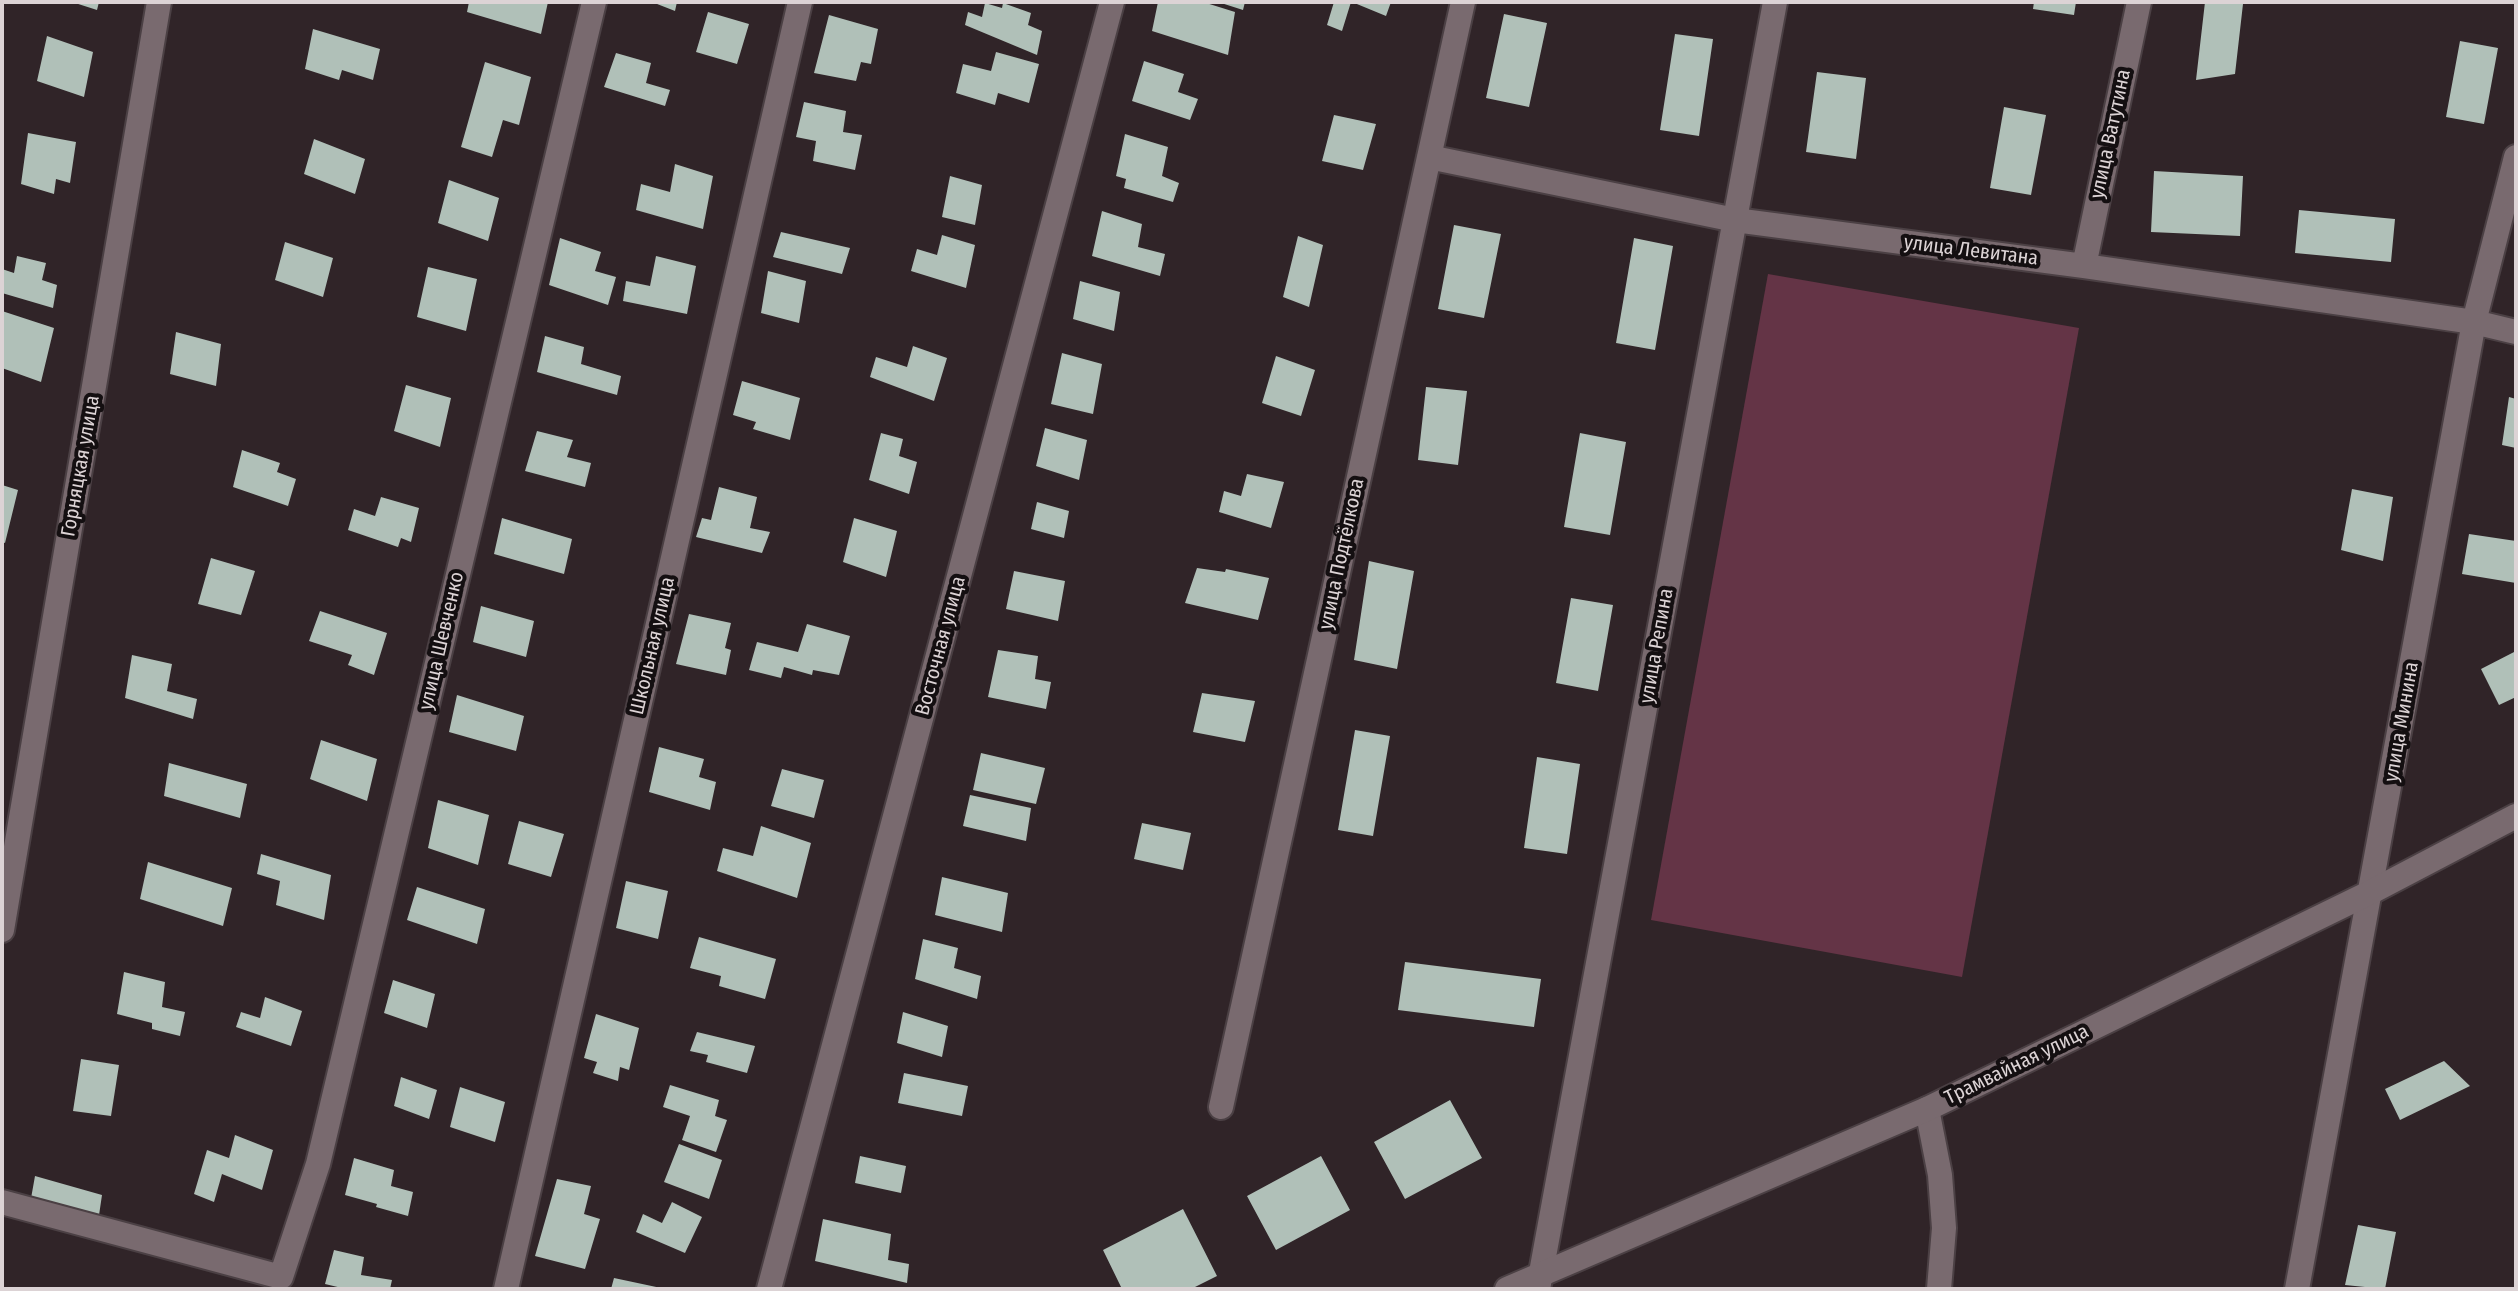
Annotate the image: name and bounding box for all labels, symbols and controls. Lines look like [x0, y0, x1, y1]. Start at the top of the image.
street label: улица Ватутина [2086, 67, 2136, 201]
street label: улица Левитана [1903, 231, 2039, 271]
street label: Горняцкая улица [57, 393, 105, 539]
street label: улица Подтёлкова [1314, 476, 1370, 632]
street label: улица Шевченко [414, 570, 470, 712]
street label: Восточная улица [911, 574, 971, 718]
street label: Школьная улица [625, 575, 681, 717]
street label: улица Репина [1635, 587, 1679, 705]
street label: улица Минина [2380, 660, 2424, 784]
street label: Трамвайная улица [1941, 1020, 2093, 1110]

